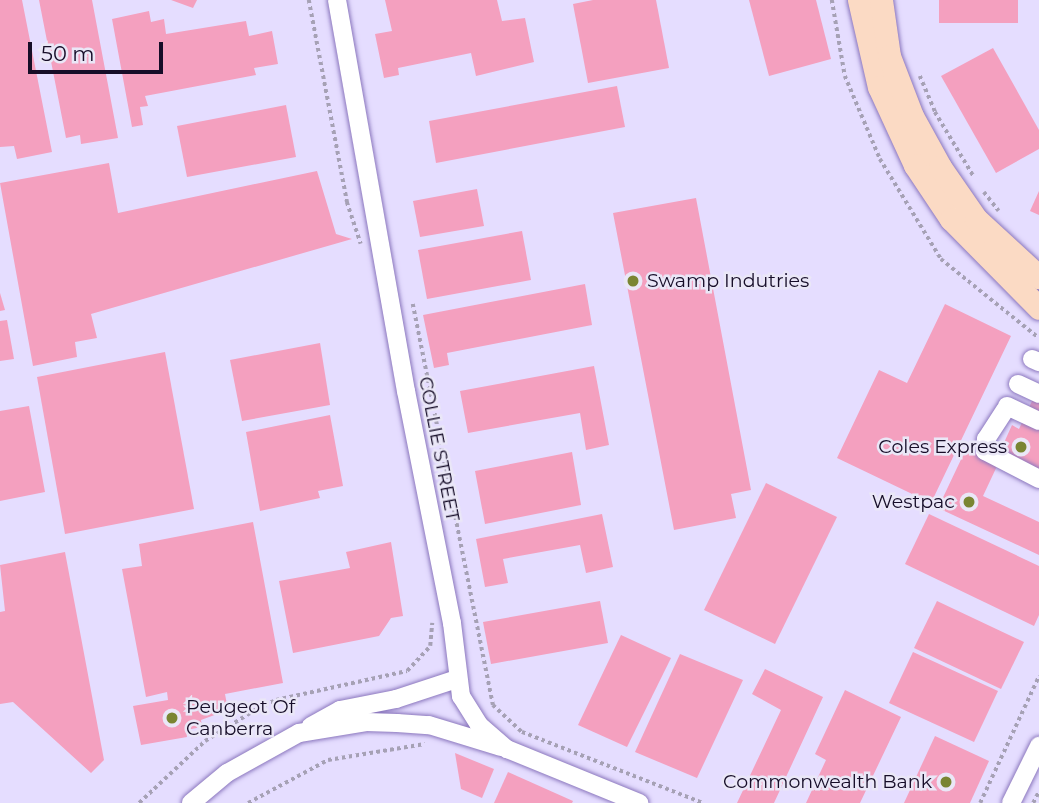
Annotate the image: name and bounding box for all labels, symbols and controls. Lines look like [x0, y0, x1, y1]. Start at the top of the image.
scale bar [32, 28, 166, 72]
text: 50 m [41, 41, 95, 66]
place label: Swamp Indutries [647, 270, 809, 292]
marker: Swamp Indutries [625, 273, 641, 289]
street label: COLLIE STREET [414, 375, 464, 523]
place label: Coles Express [878, 436, 1007, 458]
marker: Coles Express [1013, 439, 1029, 455]
place label: Westpac [872, 491, 955, 513]
marker: Westpac [961, 494, 977, 510]
place label: Peugeot Of Canberra [186, 696, 295, 740]
marker: Peugeot Of Canberra [164, 710, 180, 726]
place label: Commonwealth Bank [723, 771, 932, 793]
marker: Commonwealth Bank [938, 774, 954, 790]

